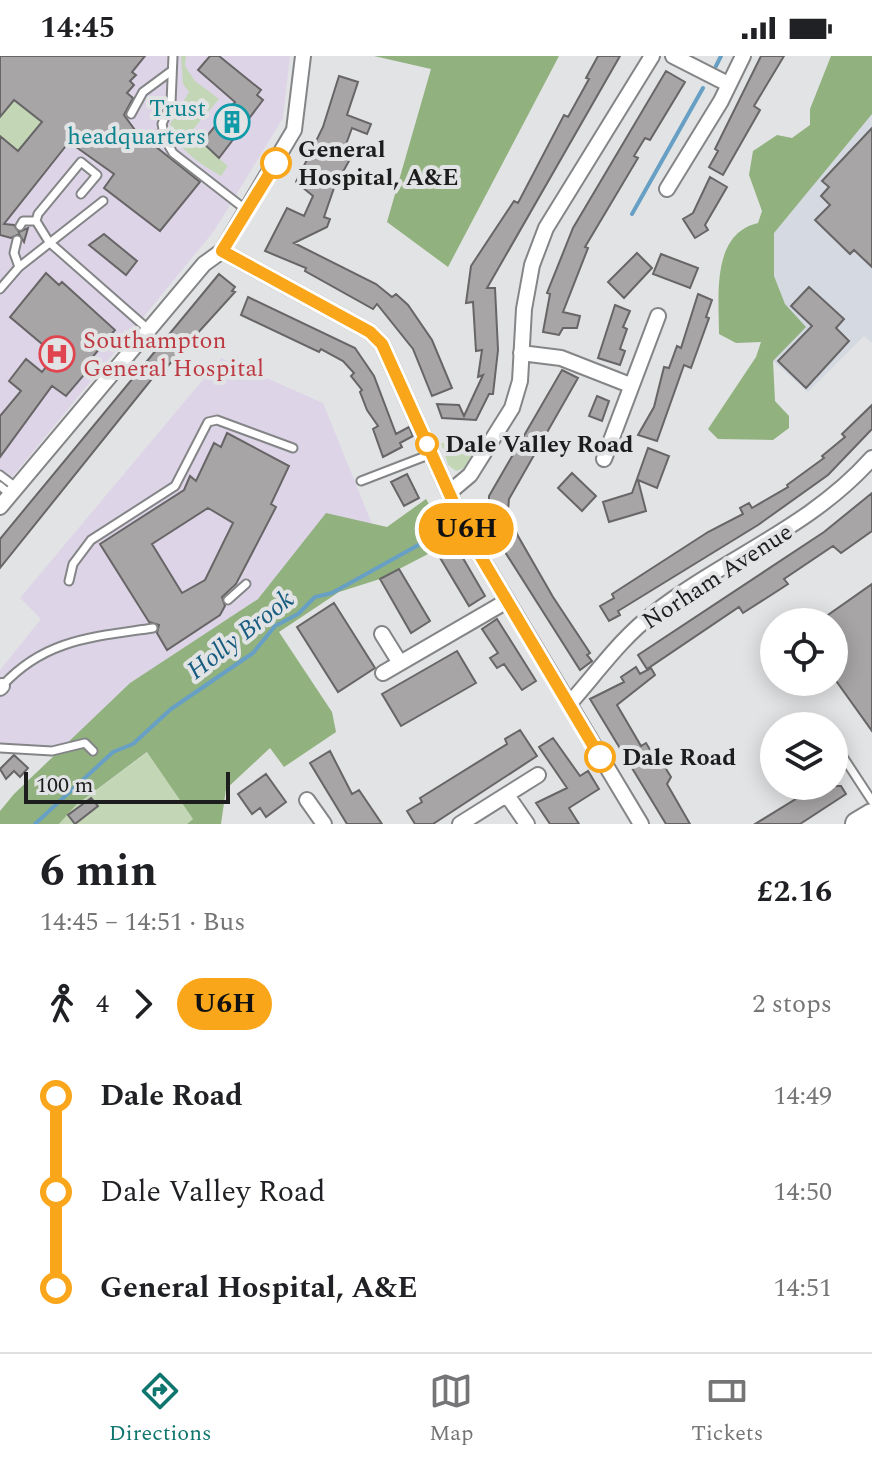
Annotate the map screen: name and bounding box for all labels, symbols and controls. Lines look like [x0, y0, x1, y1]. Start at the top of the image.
text: 14:45 [40, 5, 115, 51]
place label: Trust headquarters [67, 91, 206, 155]
building icon: Trust headquarters [213, 103, 251, 141]
place label: General Hospital, A&E [298, 132, 459, 196]
marker: General Hospital, A&E [261, 148, 291, 178]
place label: Southampton General Hospital [83, 323, 264, 387]
hospital icon: Southampton General Hospital [38, 335, 76, 373]
place label: Dale Valley Road [445, 427, 633, 463]
marker: Dale Valley Road [416, 433, 438, 455]
line badge: U6H [420, 503, 512, 555]
text: U6H [435, 507, 497, 550]
street label: Norham Avenue [635, 515, 800, 639]
water label: Holly Brook [178, 580, 303, 690]
map controls [760, 608, 848, 800]
button: locate [760, 608, 848, 696]
button: layers [760, 712, 848, 800]
place label: Dale Road [622, 740, 736, 776]
marker: Dale Road [585, 742, 615, 772]
scale bar [24, 768, 230, 804]
text: 100 m [36, 769, 93, 802]
text: 6 min [40, 838, 157, 905]
text: £2.16 [757, 869, 832, 915]
text: 14:45 – 14:51 · Bus [40, 902, 245, 942]
icon: walk [40, 982, 84, 1026]
icon: forward [121, 982, 165, 1026]
text: U6H [193, 982, 256, 1025]
text: 4 [96, 984, 109, 1024]
text: 2 stops [752, 984, 832, 1024]
text: Dale Road [100, 1073, 243, 1119]
text: 14:49 [773, 1076, 832, 1116]
text: Dale Valley Road [100, 1169, 326, 1215]
text: 14:50 [773, 1172, 832, 1212]
text: General Hospital, A&E [100, 1265, 418, 1311]
text: 14:51 [773, 1268, 832, 1308]
tab: Directions [109, 1369, 212, 1450]
tab: Map [429, 1369, 474, 1450]
tab: Tickets [691, 1369, 763, 1450]

